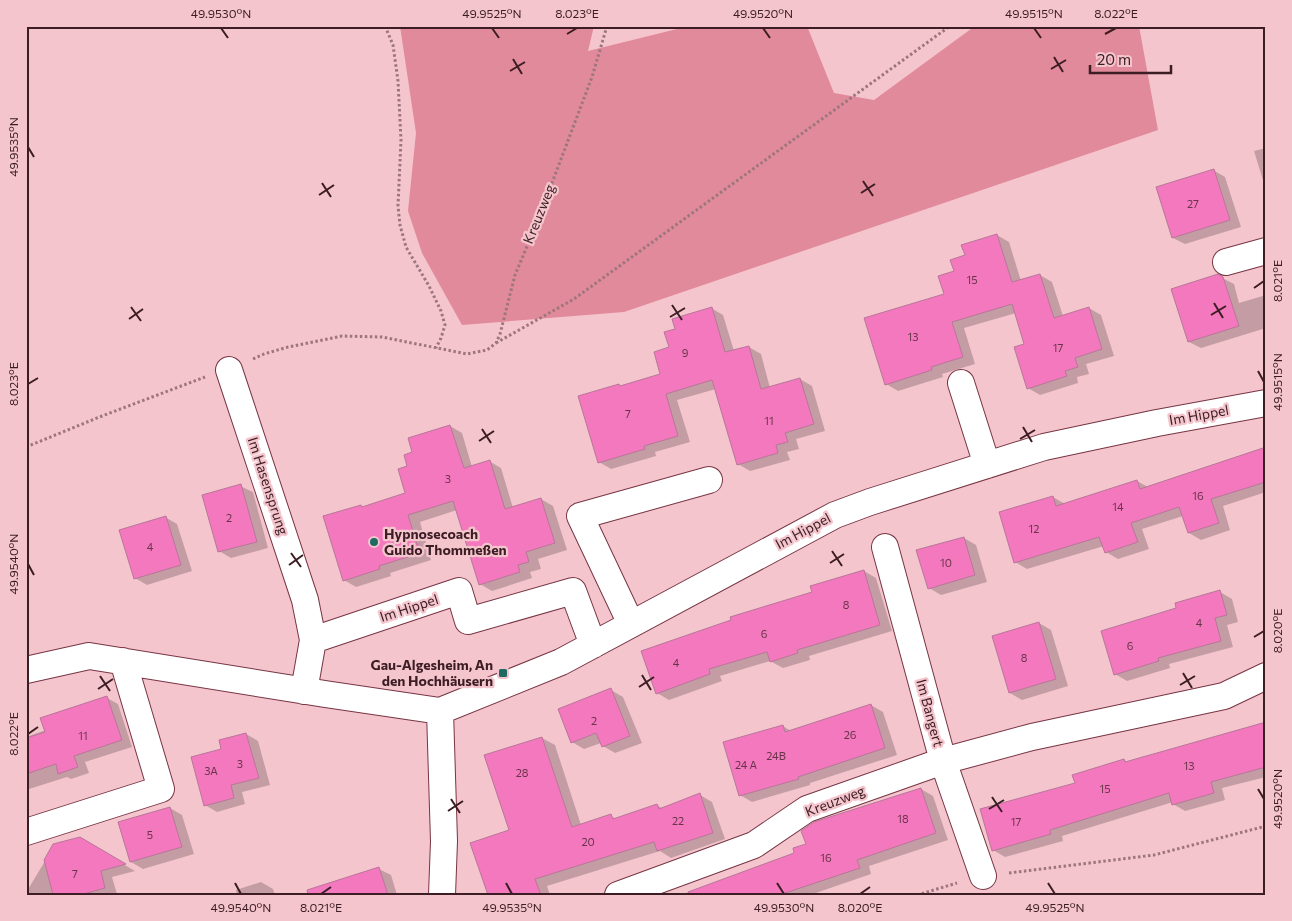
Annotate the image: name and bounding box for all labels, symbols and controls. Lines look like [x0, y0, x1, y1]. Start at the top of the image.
text: 49.9530°N [191, 6, 251, 20]
text: 49.9525°N [462, 6, 522, 20]
text: 8.023°E [555, 6, 599, 20]
text: 49.9520°N [733, 6, 793, 20]
text: 49.9515°N [1005, 6, 1063, 20]
text: 8.022°E [1094, 6, 1138, 20]
scale bar [1090, 42, 1171, 74]
text: 20 m [1097, 50, 1131, 68]
text: 49.9535°N [6, 117, 20, 177]
street label: Kreuzweg [519, 181, 558, 246]
house number: 27 [1187, 197, 1199, 210]
text: 8.021°E [1270, 260, 1284, 302]
house number: 15 [966, 273, 978, 286]
house number: 13 [908, 330, 918, 343]
house number: 17 [1053, 341, 1063, 354]
house number: 9 [682, 346, 689, 359]
text: 49.9515°N [1270, 353, 1284, 411]
text: 8.023°E [6, 362, 20, 406]
street label: Im Hippel [1168, 401, 1230, 428]
house number: 7 [625, 407, 631, 420]
house number: 11 [764, 414, 774, 427]
street label: Im Hasensprung [245, 435, 292, 537]
house number: 3 [445, 472, 451, 485]
house number: 16 [1192, 489, 1204, 502]
house number: 14 [1112, 500, 1124, 513]
street label: Im Hippel [772, 509, 833, 552]
house number: 2 [226, 511, 232, 524]
house number: 12 [1029, 522, 1039, 535]
place label: Hypnosecoach Guido Thommeßen [384, 525, 507, 558]
text: 49.9540°N [6, 534, 20, 594]
marker: Hypnosecoach Guido Thommeßen [368, 536, 380, 548]
house number: 4 [147, 540, 154, 553]
house number: 10 [940, 556, 952, 569]
street label: Im Hippel [377, 590, 440, 625]
house number: 8 [843, 598, 850, 611]
text: 8.020°E [1270, 609, 1284, 653]
house number: 4 [1196, 616, 1203, 629]
house number: 6 [761, 627, 768, 640]
house number: 6 [1127, 639, 1134, 652]
house number: 8 [1021, 651, 1028, 664]
place label: Gau-Algesheim, An den Hochhäusern [371, 656, 493, 689]
house number: 4 [673, 656, 680, 669]
marker: Gau-Algesheim, An den Hochhäusern [497, 667, 509, 679]
street label: Im Bangert [913, 677, 948, 749]
text: 8.022°E [6, 712, 20, 756]
house number: 2 [591, 714, 597, 727]
house number: 26 [844, 728, 857, 741]
house number: 11 [78, 729, 88, 742]
house number: 24B [766, 749, 786, 762]
house number: 3 [237, 757, 243, 770]
house number: 24 A [735, 758, 758, 771]
house number: 13 [1184, 759, 1194, 772]
house number: 3A [204, 764, 218, 777]
house number: 28 [516, 766, 529, 779]
text: 49.9520°N [1270, 769, 1284, 829]
street label: Kreuzweg [802, 781, 868, 820]
house number: 15 [1099, 782, 1111, 795]
house number: 18 [897, 812, 909, 825]
house number: 22 [672, 814, 684, 827]
house number: 17 [1011, 815, 1021, 828]
house number: 5 [147, 828, 153, 841]
house number: 20 [581, 835, 595, 848]
house number: 16 [820, 851, 832, 864]
house number: 7 [72, 867, 78, 880]
text: 49.9540°N [211, 900, 271, 914]
text: 8.021°E [300, 900, 342, 914]
text: 49.9535°N [482, 900, 542, 914]
text: 49.9530°N [754, 900, 814, 914]
text: 8.020°E [838, 900, 882, 914]
text: 49.9525°N [1025, 900, 1085, 914]

